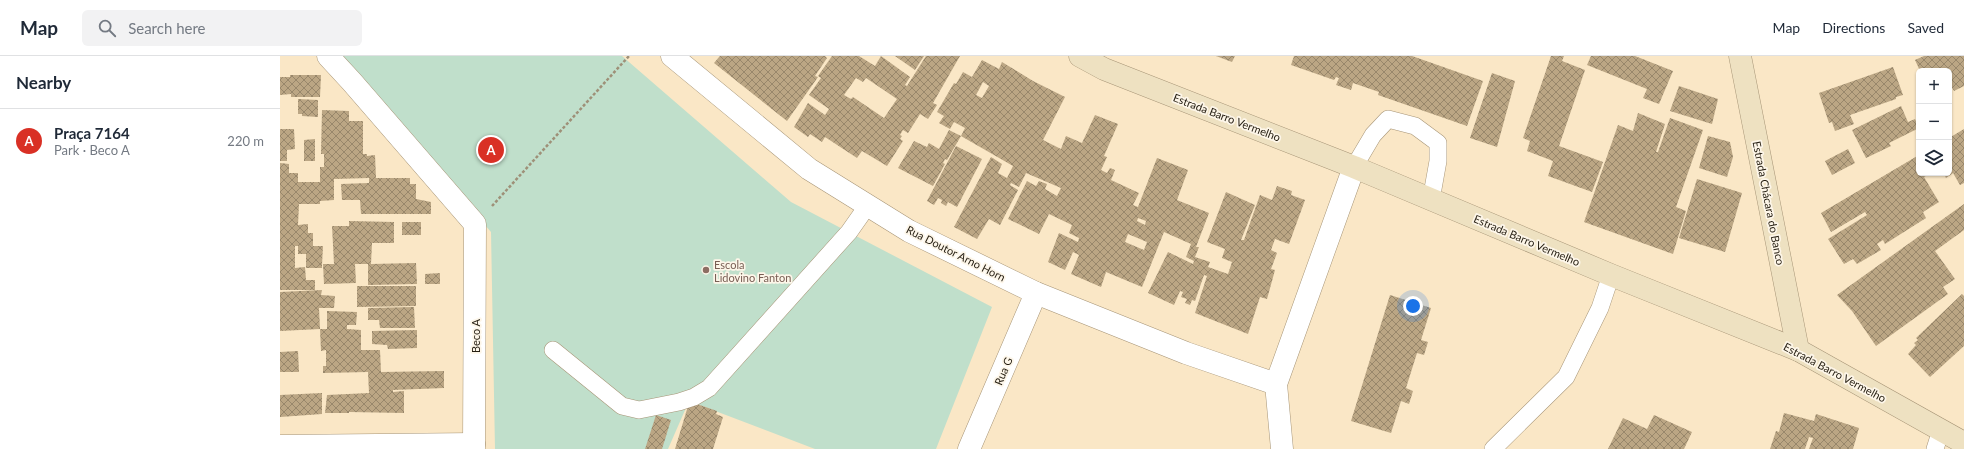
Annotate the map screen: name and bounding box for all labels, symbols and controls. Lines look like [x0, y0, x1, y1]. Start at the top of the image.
search box [82, 10, 362, 46]
text: Map [20, 16, 58, 39]
icon: search [96, 17, 118, 39]
text: Search here [128, 19, 206, 37]
text: Map [1773, 19, 1800, 36]
text: Directions [1822, 19, 1885, 36]
text: Saved [1907, 19, 1944, 36]
map controls [1916, 68, 1952, 176]
button: + [1916, 68, 1952, 104]
text: Nearby [16, 72, 71, 93]
street label: Estrada Barro Vermelho [1171, 91, 1283, 143]
button: − [1916, 104, 1952, 140]
text: Praça 7164 [54, 124, 130, 142]
text: A [24, 133, 34, 149]
text: 220 m [227, 133, 264, 149]
pin: A [478, 135, 504, 165]
street label: Estrada Chácara do Banco [1751, 140, 1787, 266]
button: layers [1916, 140, 1952, 176]
text: Park · Beco A [54, 142, 130, 158]
street label: Estrada Barro Vermelho [1472, 212, 1582, 268]
street label: Rua Doutor Arno Horn [904, 222, 1008, 284]
place label: Escola Lidovino Fanton [714, 258, 791, 284]
marker: Escola Lidovino Fanton [701, 265, 711, 275]
your location [1403, 296, 1423, 316]
street label: Beco A [469, 318, 482, 353]
street label: Estrada Barro Vermelho [1782, 340, 1888, 404]
street label: Rua G [991, 355, 1015, 387]

